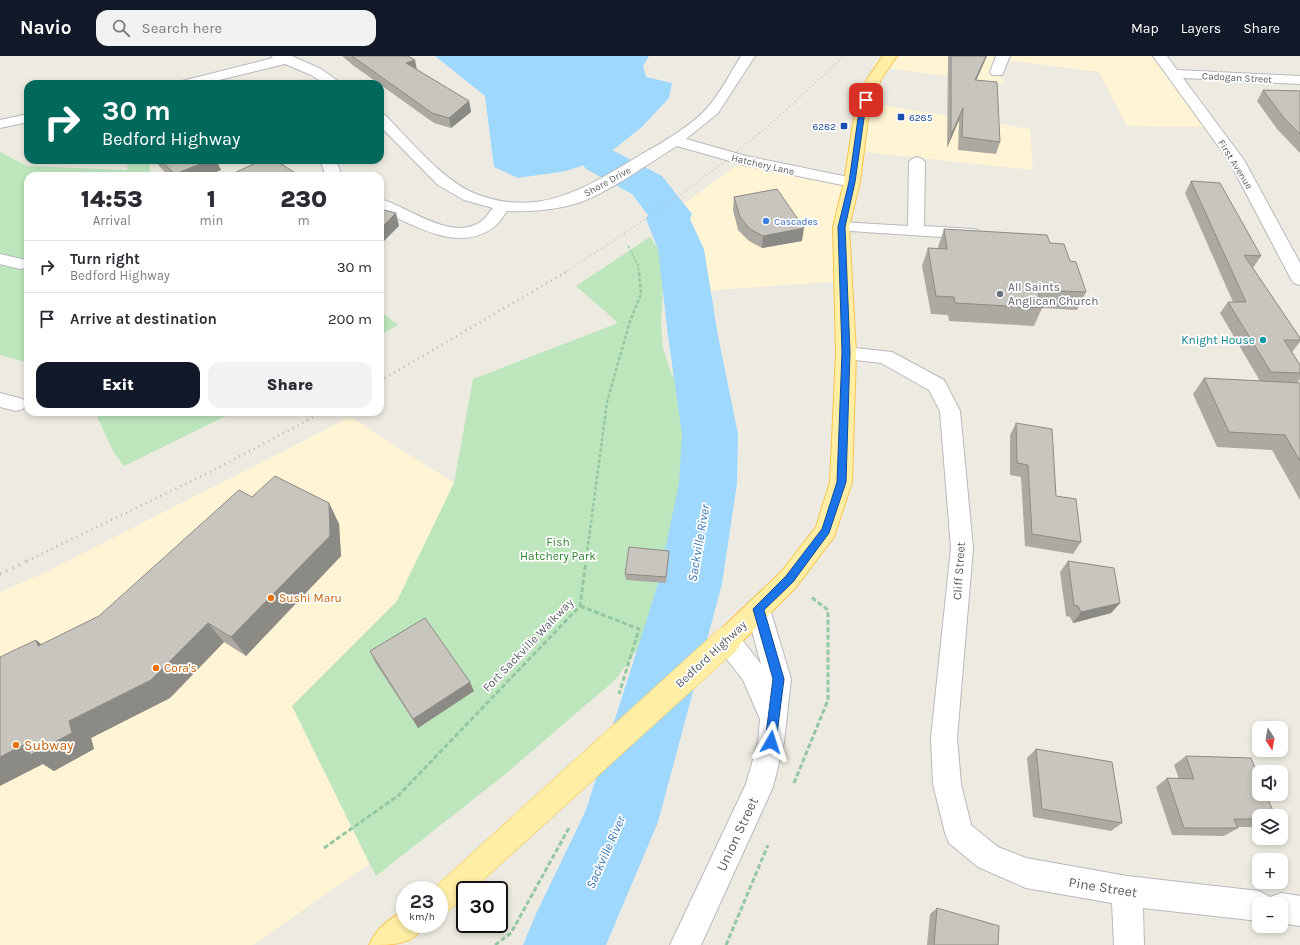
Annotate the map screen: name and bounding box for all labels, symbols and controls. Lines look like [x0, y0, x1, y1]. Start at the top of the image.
search box [96, 10, 376, 46]
text: Navio [20, 17, 72, 39]
icon: search [110, 17, 132, 39]
text: Search here [142, 19, 222, 37]
text: Map [1131, 20, 1159, 37]
text: Layers [1181, 20, 1221, 37]
text: Share [1243, 20, 1280, 37]
street label: Cadogan Street [1202, 70, 1272, 86]
pin [849, 83, 883, 117]
icon: arrive [855, 89, 877, 111]
text: 30 m [102, 94, 171, 127]
icon: right [36, 96, 88, 148]
marker: 6285 [896, 112, 906, 122]
place label: 6285 [909, 112, 933, 124]
place label: 6282 [813, 121, 836, 133]
marker: 6282 [839, 121, 849, 131]
text: Bedford Highway [102, 128, 240, 150]
street label: First Avenue [1215, 138, 1255, 192]
street label: Hatchery Lane [730, 152, 795, 178]
street label: Shore Drive [582, 164, 633, 200]
text: 14:53 [81, 185, 143, 213]
text: 1 [207, 185, 216, 213]
text: 230 [280, 185, 327, 213]
text: Arrival [93, 213, 131, 228]
text: min [200, 213, 223, 228]
text: m [298, 213, 310, 228]
marker: Cascades [761, 216, 771, 226]
place label: Cascades [774, 216, 818, 228]
text: Turn right [70, 250, 140, 268]
icon: right [36, 256, 58, 278]
text: 30 m [337, 258, 372, 276]
text: Bedford Highway [70, 268, 170, 283]
place label: All Saints Anglican Church [1008, 280, 1098, 308]
marker: All Saints Anglican Church [995, 289, 1005, 299]
icon: arrive [36, 308, 58, 330]
text: Arrive at destination [70, 310, 217, 328]
text: 200 m [328, 310, 372, 328]
place label: Knight House [1181, 333, 1255, 347]
marker: Knight House [1258, 335, 1268, 345]
button: Exit [36, 362, 200, 408]
button: Share [208, 362, 372, 408]
water label: Sackville River [684, 503, 713, 583]
park label: Fish Hatchery Park [520, 535, 596, 563]
street label: Cliff Street [950, 541, 968, 601]
place label: Sushi Maru [279, 591, 342, 605]
marker: Sushi Maru [266, 593, 276, 603]
street label: Fort Sackville Walkway [480, 595, 577, 695]
street label: Bedford Highway [673, 617, 750, 691]
place label: Cora's [164, 661, 197, 675]
marker: Cora's [151, 663, 161, 673]
position arrow [750, 721, 792, 763]
north arrow [1252, 721, 1288, 757]
map controls [1252, 721, 1288, 933]
place label: Subway [24, 737, 74, 754]
marker: Subway [11, 740, 21, 750]
button: sound [1252, 765, 1288, 801]
street label: Union Street [713, 795, 762, 874]
button: layers [1252, 809, 1288, 845]
water label: Sackville River [583, 813, 628, 891]
button: + [1252, 853, 1288, 889]
street label: Pine Street [1067, 874, 1138, 901]
speed limit sign: 30 [456, 881, 508, 933]
text: 23 [410, 890, 434, 913]
button: − [1252, 897, 1288, 933]
text: km/h [409, 911, 435, 923]

